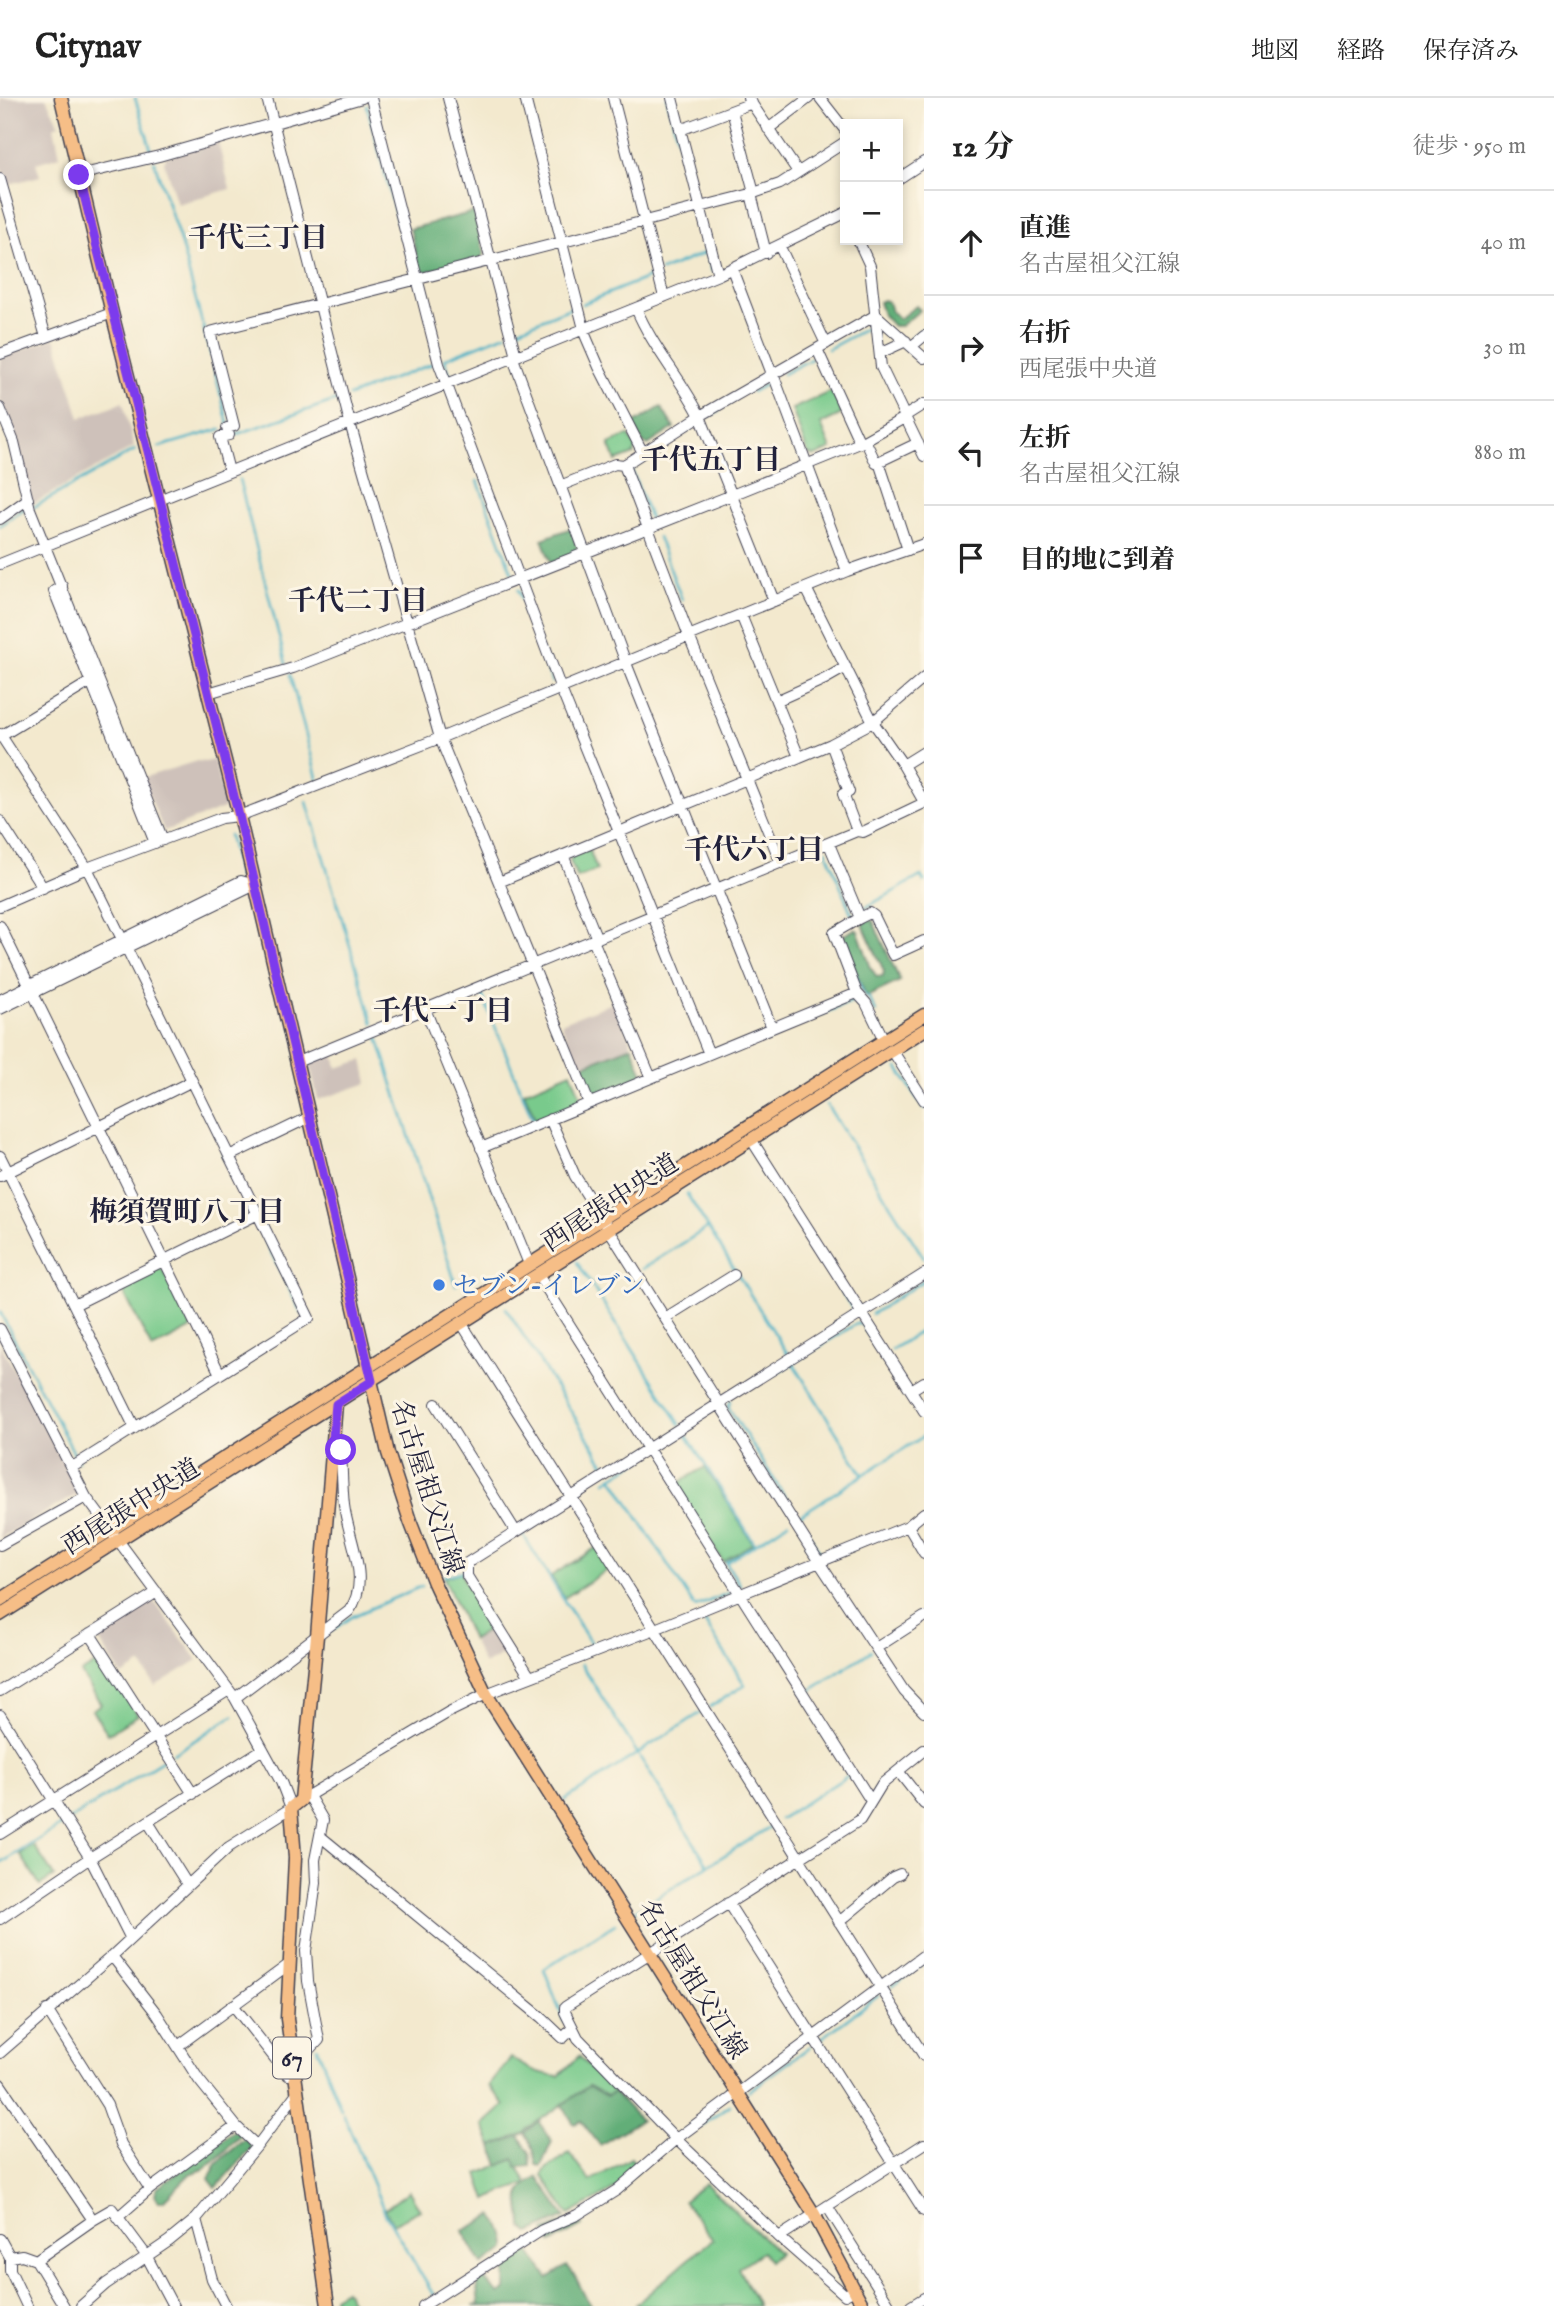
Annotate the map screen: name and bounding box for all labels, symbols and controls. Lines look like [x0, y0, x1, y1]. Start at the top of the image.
text: Citynav [35, 27, 141, 69]
text: 地図 [1251, 36, 1299, 67]
text: 経路 [1337, 36, 1385, 67]
text: 保存済み [1423, 36, 1519, 67]
map controls [840, 119, 903, 245]
button: + [840, 119, 903, 182]
text: 12 分 [952, 129, 1014, 167]
text: 徒歩 · 950 m [1413, 132, 1526, 161]
route end [63, 159, 94, 190]
button: − [840, 182, 903, 245]
text: 直進 [1019, 212, 1071, 245]
district label: 千代三丁目 [188, 222, 328, 257]
icon: ahead [952, 224, 990, 262]
text: 40 m [1481, 228, 1526, 257]
text: 名古屋祖父江線 [1019, 250, 1180, 279]
text: 右折 [1019, 317, 1071, 350]
icon: right [952, 329, 990, 367]
text: 30 m [1483, 333, 1526, 362]
text: 西尾張中央道 [1019, 355, 1157, 384]
text: 左折 [1019, 422, 1071, 455]
icon: left [952, 434, 990, 472]
text: 880 m [1474, 438, 1526, 467]
district label: 千代五丁目 [641, 444, 781, 479]
text: 名古屋祖父江線 [1019, 460, 1180, 489]
icon: arrive [952, 539, 990, 577]
text: 目的地に到着 [1019, 544, 1175, 577]
district label: 千代二丁目 [288, 585, 428, 620]
district label: 千代六丁目 [684, 834, 824, 869]
district label: 千代一丁目 [373, 995, 513, 1030]
street label: 西尾張中央道 [536, 1147, 685, 1260]
district label: 梅須賀町八丁目 [89, 1196, 285, 1231]
place label: セブン-イレブン [453, 1270, 645, 1303]
marker: セブン-イレブン [431, 1277, 447, 1293]
street label: 名古屋祖父江線 [383, 1396, 470, 1579]
route start [325, 1434, 356, 1465]
street label: 西尾張中央道 [57, 1452, 207, 1563]
street label: 名古屋祖父江線 [630, 1894, 754, 2066]
road number: 67 [273, 2038, 311, 2078]

